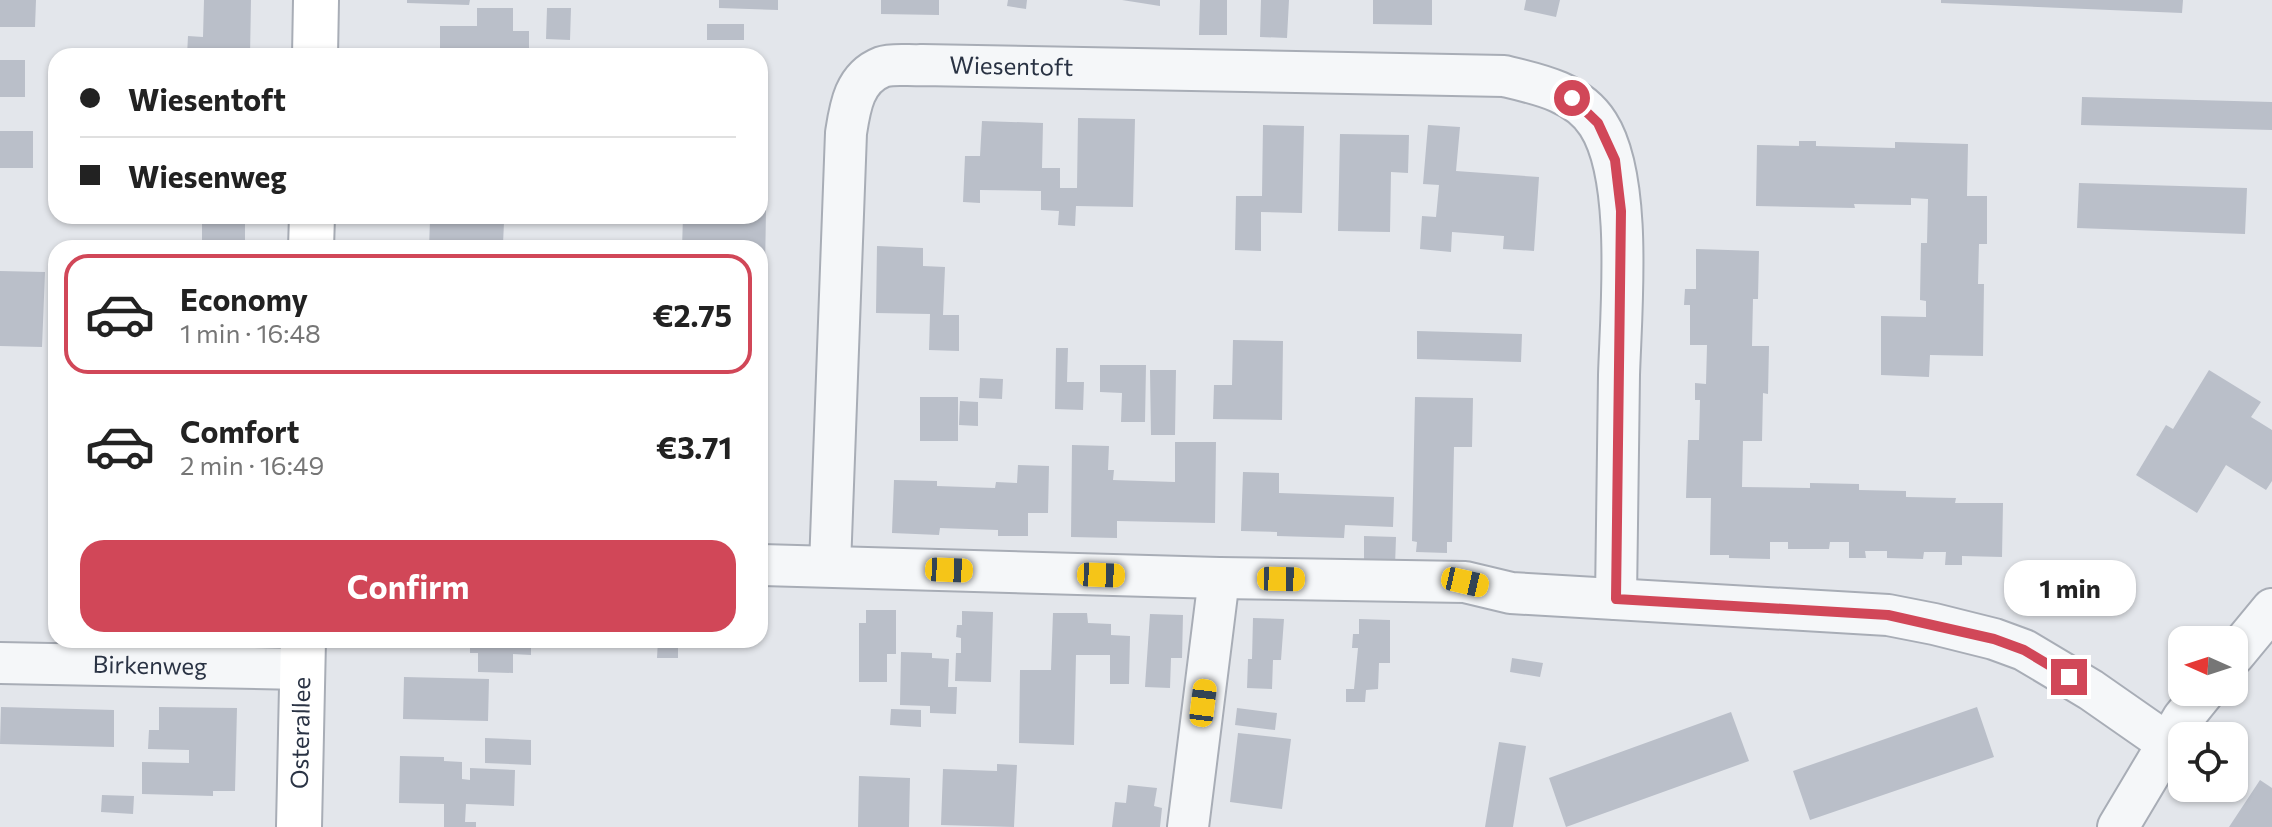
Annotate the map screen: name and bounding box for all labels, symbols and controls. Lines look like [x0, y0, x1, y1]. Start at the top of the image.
street label: Wiesentoft [949, 50, 1074, 81]
text: Wiesentoft [128, 80, 286, 117]
route start [1554, 80, 1590, 116]
text: Wiesenweg [128, 157, 287, 194]
icon: car [84, 278, 156, 350]
text: Economy [180, 280, 308, 317]
text: €2.75 [652, 296, 732, 333]
text: 1 min · 16:48 [180, 317, 321, 348]
icon: car [84, 410, 156, 482]
text: Comfort [180, 412, 299, 449]
text: €3.71 [656, 428, 732, 465]
text: 2 min · 16:49 [180, 449, 324, 480]
button: Confirm [80, 540, 736, 632]
car [925, 557, 973, 583]
callout: 1 min [2003, 561, 2135, 617]
car [1077, 562, 1125, 588]
car [1439, 565, 1491, 599]
car [1257, 567, 1305, 591]
text: 1 min [2039, 572, 2101, 603]
north arrow [2168, 626, 2248, 706]
map controls [2168, 626, 2248, 802]
street label: Birkenweg [93, 649, 207, 680]
route end [2051, 659, 2087, 695]
street label: Osterallee [284, 677, 315, 789]
car [1188, 678, 1218, 728]
button: locate [2168, 722, 2248, 802]

